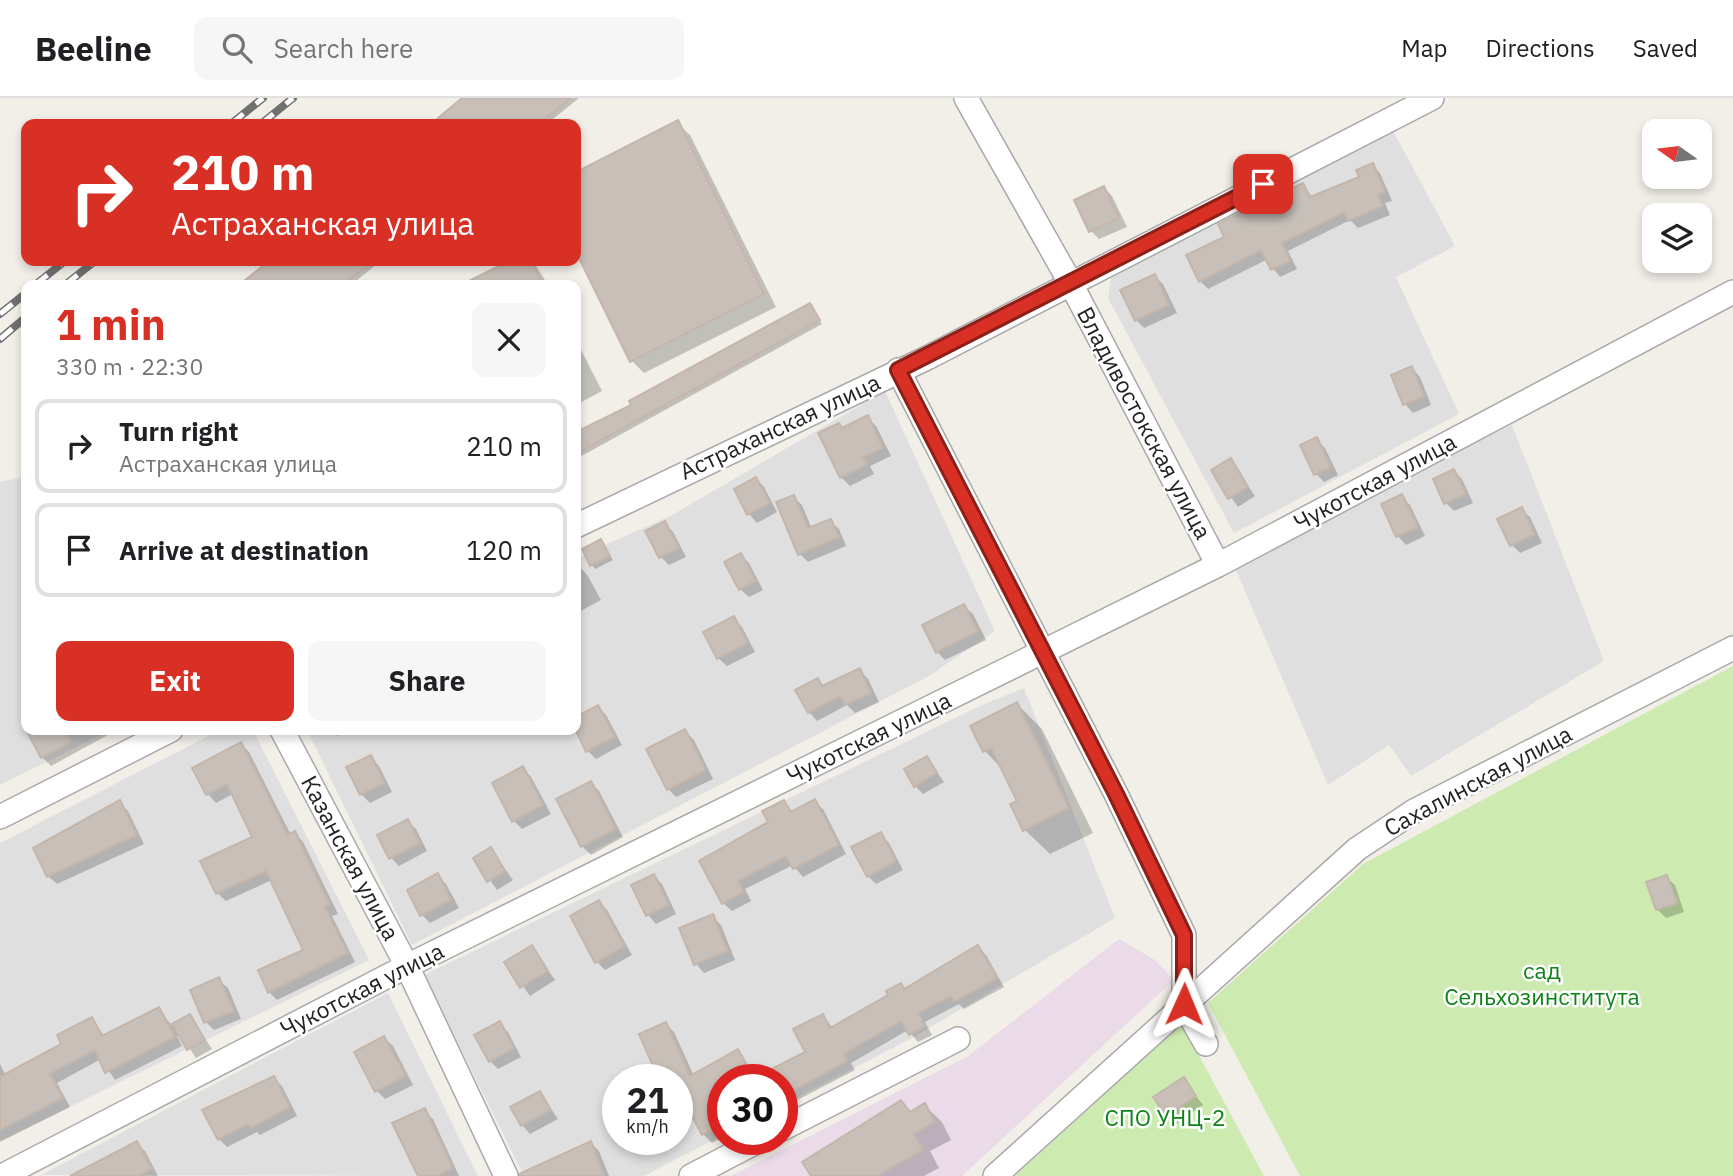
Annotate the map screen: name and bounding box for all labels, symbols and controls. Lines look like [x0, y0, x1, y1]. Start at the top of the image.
search box [194, 17, 684, 80]
text: Beeline [35, 27, 152, 70]
icon: search [218, 29, 256, 67]
text: Search here [274, 31, 413, 65]
text: Map [1401, 32, 1447, 64]
text: Directions [1485, 32, 1595, 64]
text: Saved [1633, 32, 1698, 64]
north arrow [1642, 119, 1712, 189]
map controls [1642, 119, 1712, 273]
text: 210 m [171, 140, 315, 203]
icon: right [56, 147, 147, 238]
pin [1233, 154, 1293, 214]
icon: arrive [1244, 165, 1282, 203]
text: Астраханская улица [171, 202, 474, 244]
button: layers [1642, 203, 1712, 273]
text: 1 min [56, 297, 166, 352]
street label: Владивостокская улица [1071, 301, 1219, 544]
button: close [472, 303, 546, 377]
text: 330 m · 22:30 [56, 351, 203, 381]
street label: Астраханская улица [674, 366, 885, 486]
text: Turn right [119, 414, 238, 448]
street label: Чукотская улица [1288, 426, 1461, 536]
icon: right [60, 427, 98, 465]
text: 210 m [466, 429, 542, 463]
text: Астраханская улица [119, 448, 337, 478]
icon: arrive [60, 531, 98, 569]
text: Arrive at destination [119, 533, 369, 567]
text: 120 m [466, 533, 542, 567]
button: Exit [56, 641, 294, 721]
button: Share [308, 641, 546, 721]
street label: Чукотская улица [781, 684, 956, 790]
street label: Сахалинская улица [1378, 718, 1577, 842]
street label: Казанская улица [295, 770, 407, 945]
street label: Чукотская улица [275, 935, 448, 1043]
park label: сад Сельхозинститута [1444, 955, 1640, 1011]
position arrow [1147, 967, 1221, 1041]
speed limit sign: 30 [707, 1064, 798, 1155]
text: 21 [626, 1077, 669, 1123]
park label: СПО УНЦ-2 [1104, 1102, 1226, 1132]
text: km/h [626, 1115, 669, 1138]

